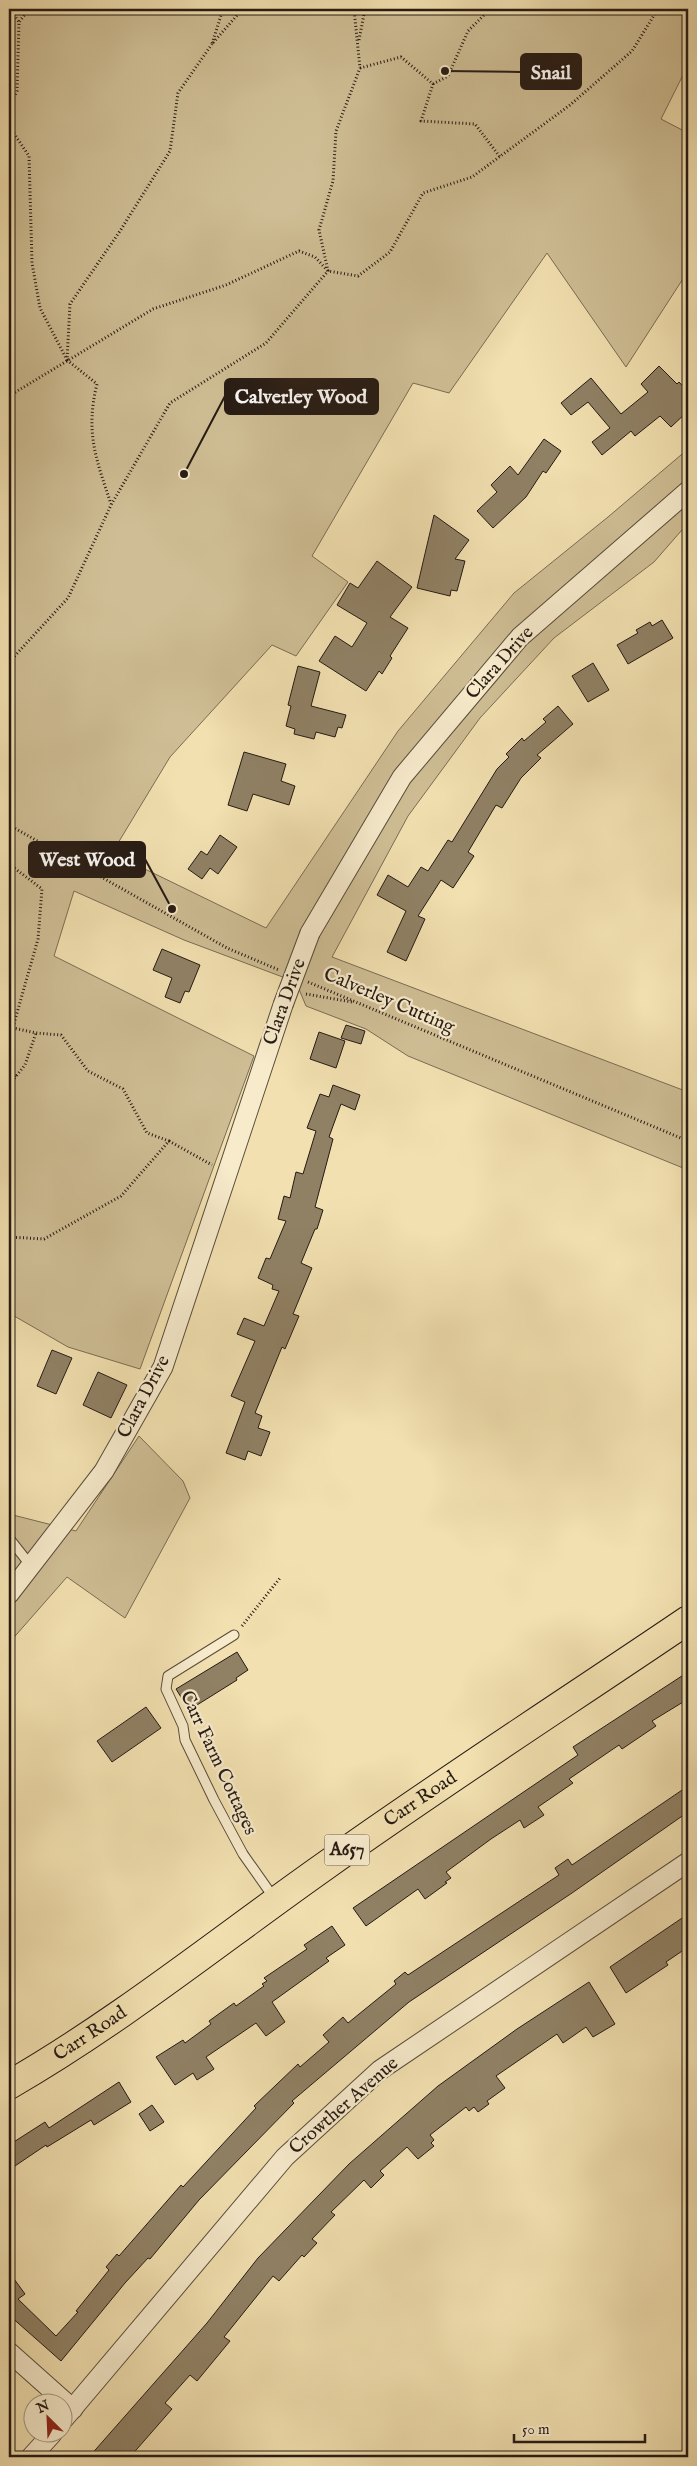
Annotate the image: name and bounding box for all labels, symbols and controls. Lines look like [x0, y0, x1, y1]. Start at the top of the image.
callout: Snail [521, 54, 581, 89]
text: Snail [531, 61, 572, 86]
callout: Calverley Wood [225, 379, 378, 414]
text: Calverley Wood [235, 385, 369, 410]
street label: Clara Drive [461, 621, 539, 705]
callout: West Wood [29, 842, 145, 877]
text: West Wood [38, 848, 136, 873]
street label: Clara Drive [258, 955, 312, 1049]
street label: Calverley Cutting [320, 963, 459, 1040]
street label: Clara Drive [112, 1351, 176, 1443]
street label: Carr Farm Cottages [174, 1687, 262, 1839]
street label: Carr Road [379, 1766, 462, 1833]
road number: A657 [324, 1834, 370, 1866]
street label: Carr Road [49, 2000, 132, 2067]
street label: Crowther Avenue [284, 2052, 404, 2160]
north arrow [22, 2394, 72, 2444]
text: N [33, 2396, 52, 2418]
scale bar [514, 2411, 646, 2443]
text: 50 m [522, 2420, 550, 2439]

